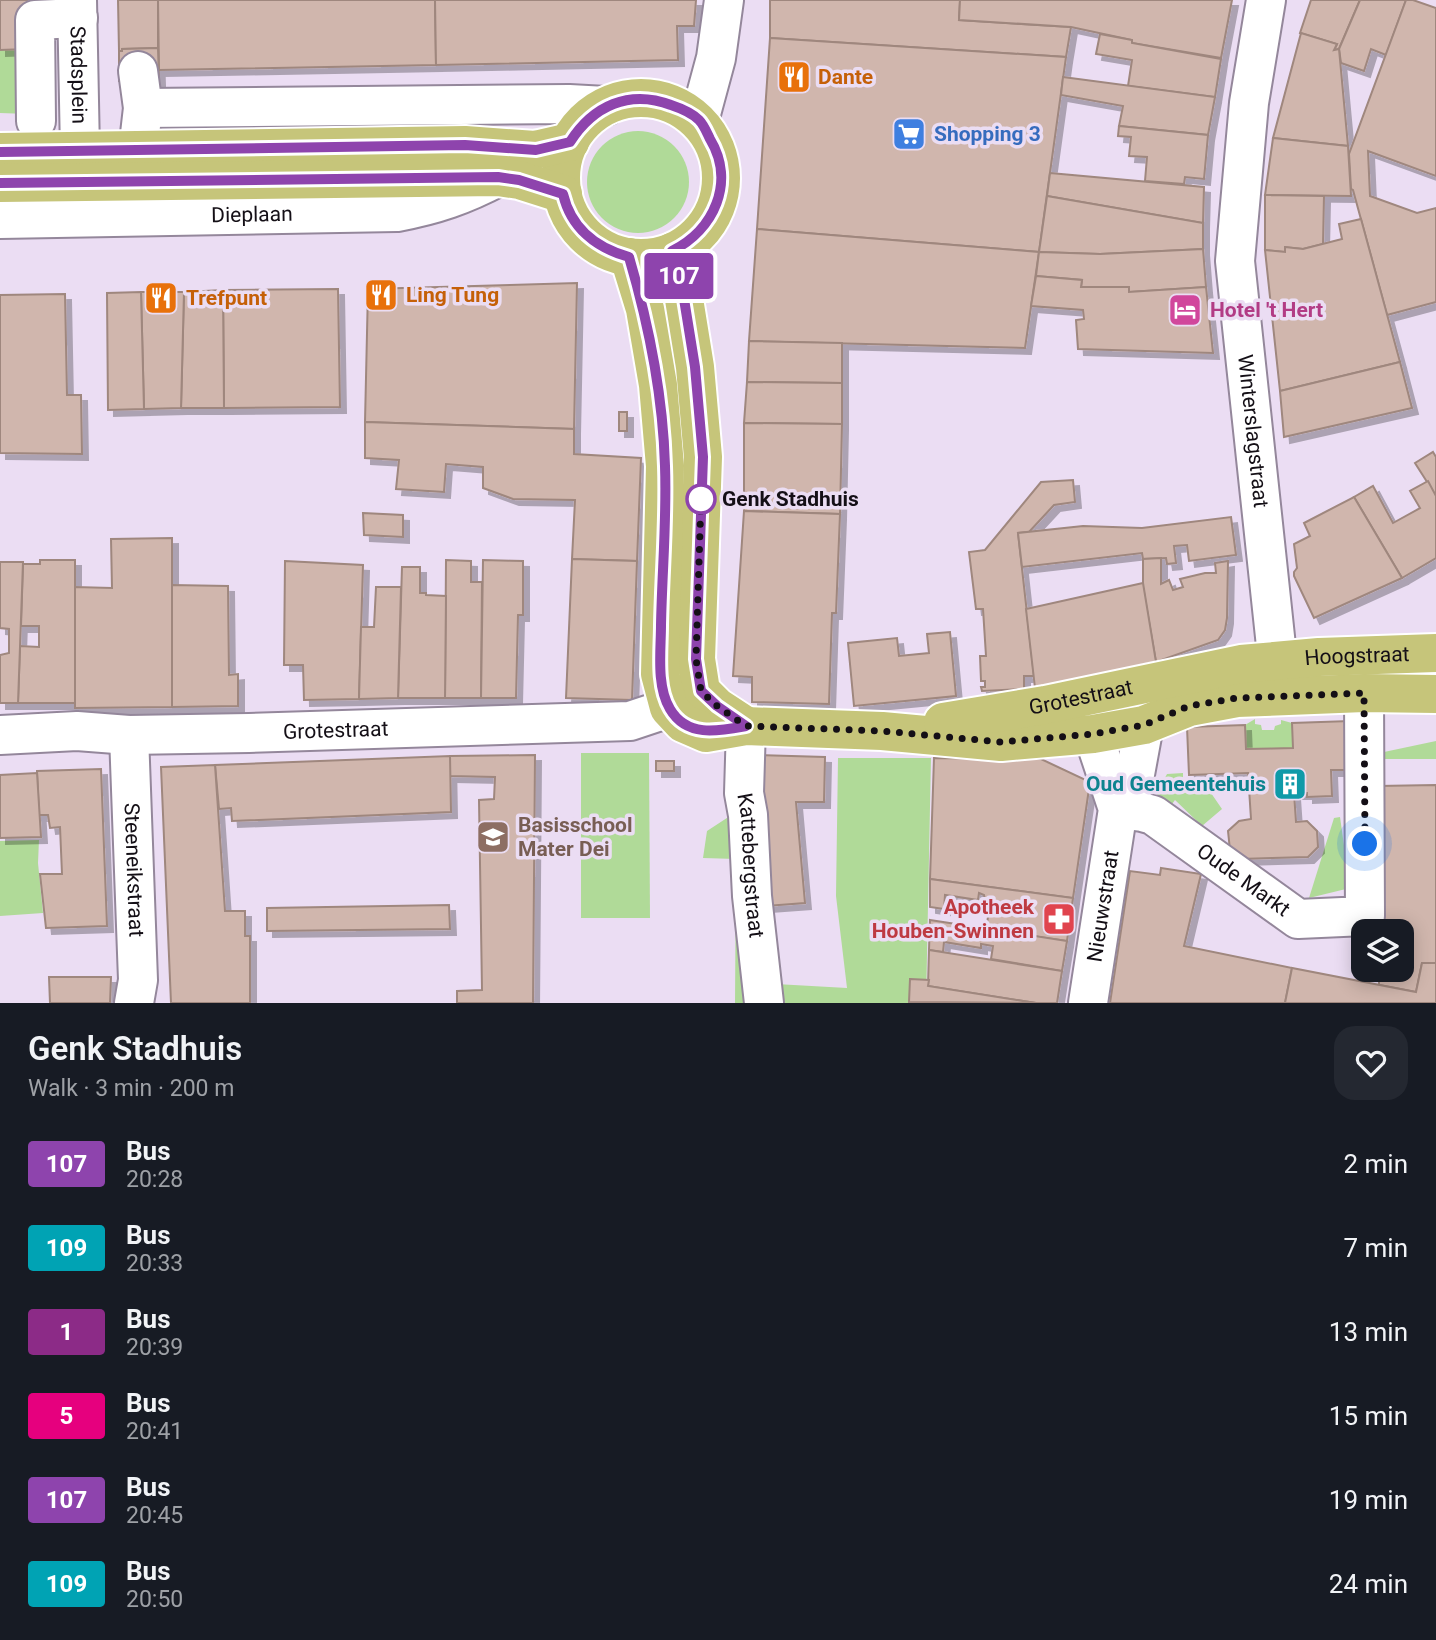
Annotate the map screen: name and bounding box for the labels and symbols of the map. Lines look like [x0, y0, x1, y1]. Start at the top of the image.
street label: Stadsplein [66, 26, 91, 124]
restaurant icon: Dante [775, 58, 813, 96]
place label: Dante [818, 65, 873, 89]
supermarket icon: Shopping 3 [890, 115, 928, 153]
place label: Shopping 3 [934, 122, 1041, 146]
street label: Dieplaan [211, 202, 293, 227]
line badge: 107 [639, 253, 719, 299]
restaurant icon: Ling Tung [362, 276, 400, 314]
restaurant icon: Trefpunt [142, 279, 180, 317]
place label: Ling Tung [406, 283, 499, 307]
place label: Trefpunt [186, 286, 267, 310]
hotel icon: Hotel 't Hert [1166, 291, 1204, 329]
place label: Hotel 't Hert [1210, 298, 1323, 322]
street label: Winterslagstraat [1233, 353, 1273, 509]
marker: Genk Stadhuis [686, 484, 716, 514]
place label: Genk Stadhuis [722, 487, 859, 511]
street label: Hoogstraat [1304, 642, 1410, 670]
street label: Grotestraat [1027, 675, 1135, 719]
street label: Grotestraat [283, 717, 389, 744]
building icon: Oud Gemeentehuis [1271, 765, 1309, 803]
place label: Oud Gemeentehuis [1086, 772, 1266, 796]
street label: Kattebergstraat [732, 791, 769, 939]
street label: Steeneikstraat [119, 802, 148, 938]
place label: Basisschool Mater Dei [518, 813, 633, 861]
school or university icon: Basisschool Mater Dei [474, 818, 512, 856]
your location [1347, 826, 1382, 861]
street label: Oude Markt [1192, 839, 1295, 921]
street label: Nieuwstraat [1082, 848, 1123, 964]
place label: Apotheek Houben-Swinnen [872, 895, 1035, 943]
pharmacy icon: Apotheek Houben-Swinnen [1040, 900, 1078, 938]

